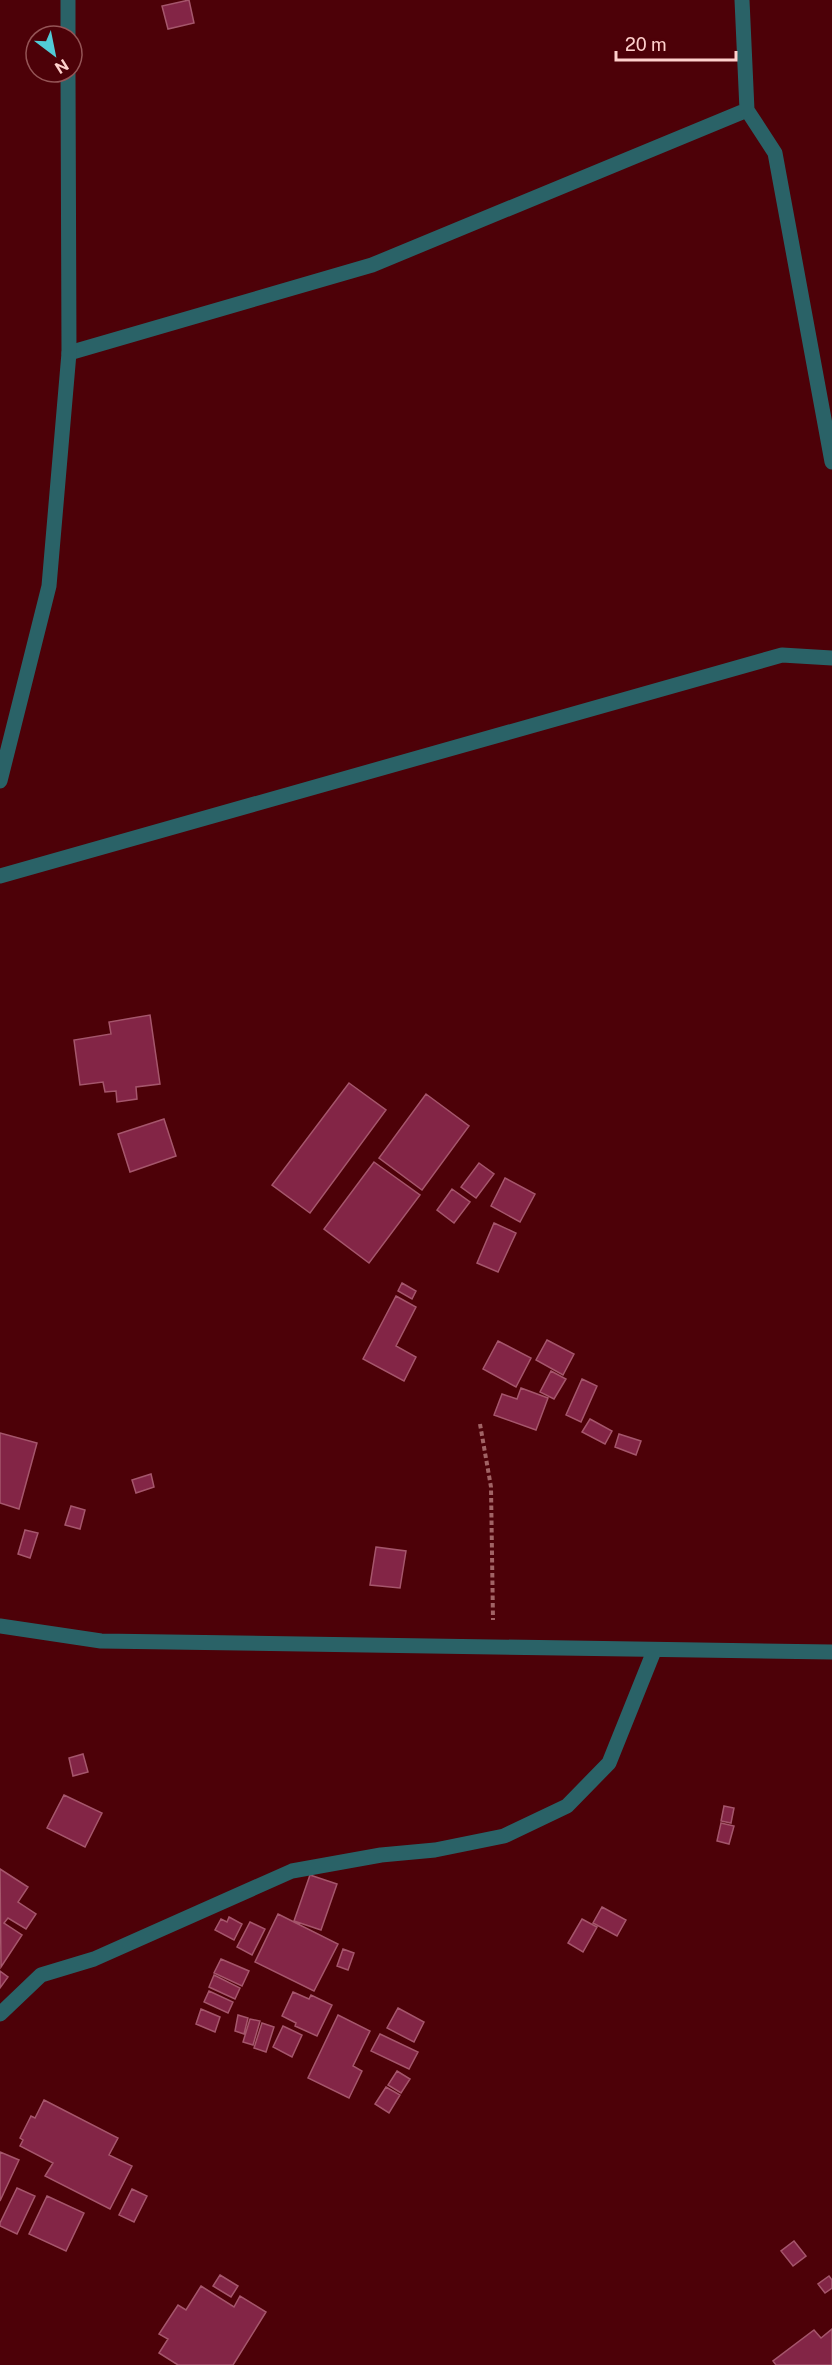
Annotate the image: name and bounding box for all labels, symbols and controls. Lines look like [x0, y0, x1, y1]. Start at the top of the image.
north arrow [24, 24, 84, 84]
scale bar [616, 24, 736, 62]
text: 20 m [625, 34, 667, 55]
text: N [51, 55, 72, 78]

